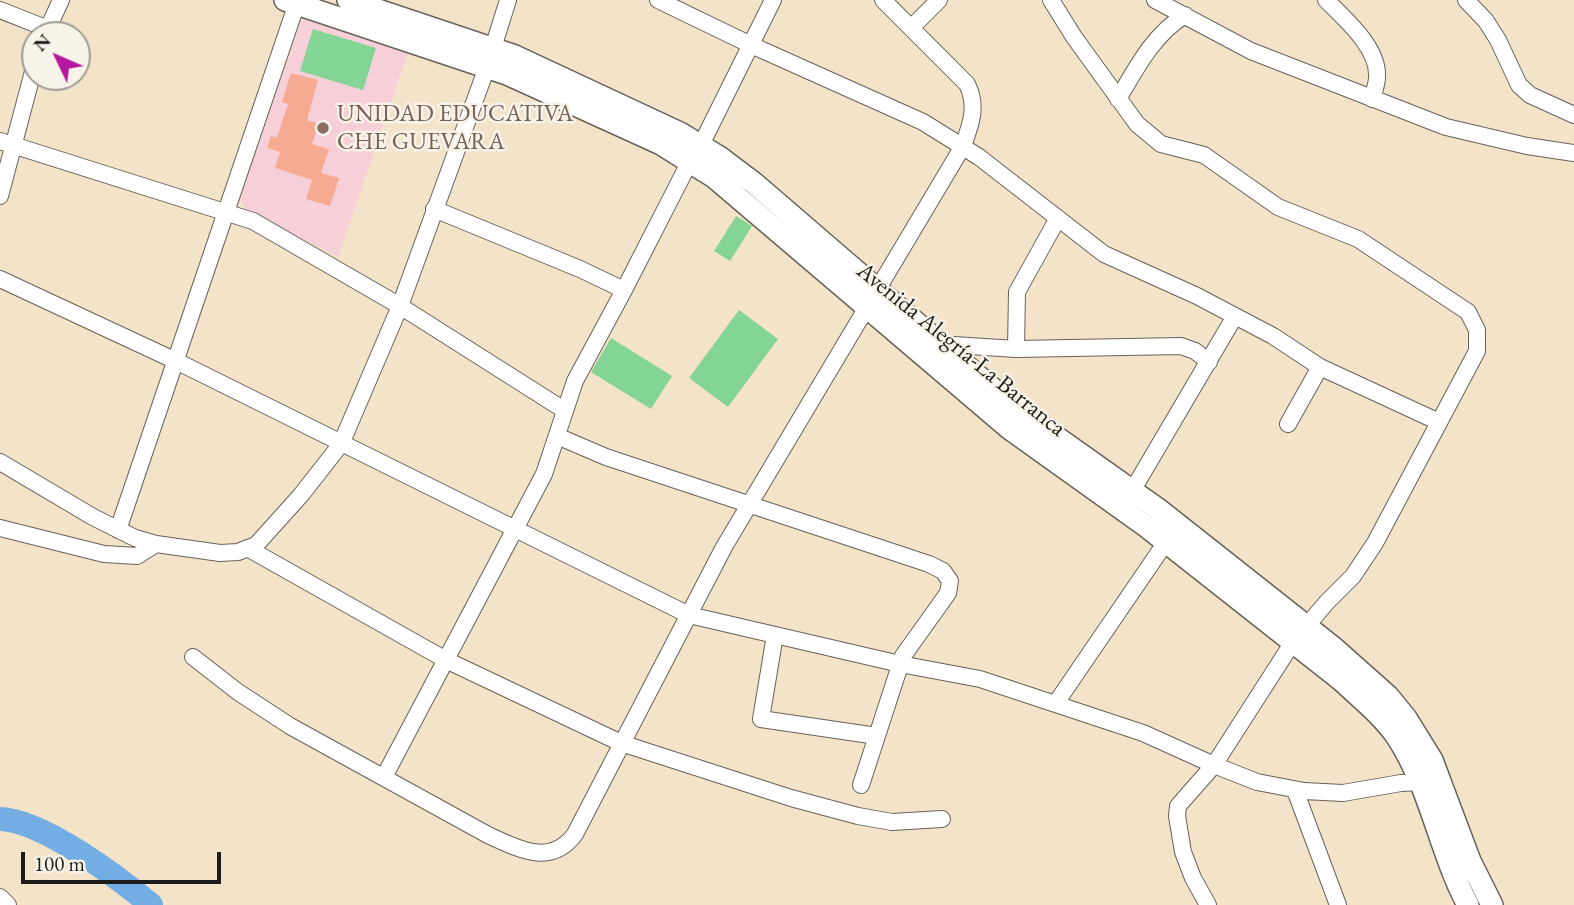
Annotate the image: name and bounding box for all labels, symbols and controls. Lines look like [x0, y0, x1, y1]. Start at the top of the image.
north arrow [21, 21, 91, 91]
text: N [28, 28, 56, 57]
place label: UNIDAD EDUCATIVA CHE GUEVARA [337, 100, 573, 156]
marker: UNIDAD EDUCATIVA CHE GUEVARA [315, 120, 331, 136]
street label: Avenida Alegría-La Barranca [851, 257, 1071, 443]
scale bar [24, 838, 224, 882]
text: 100 m [34, 850, 85, 877]

